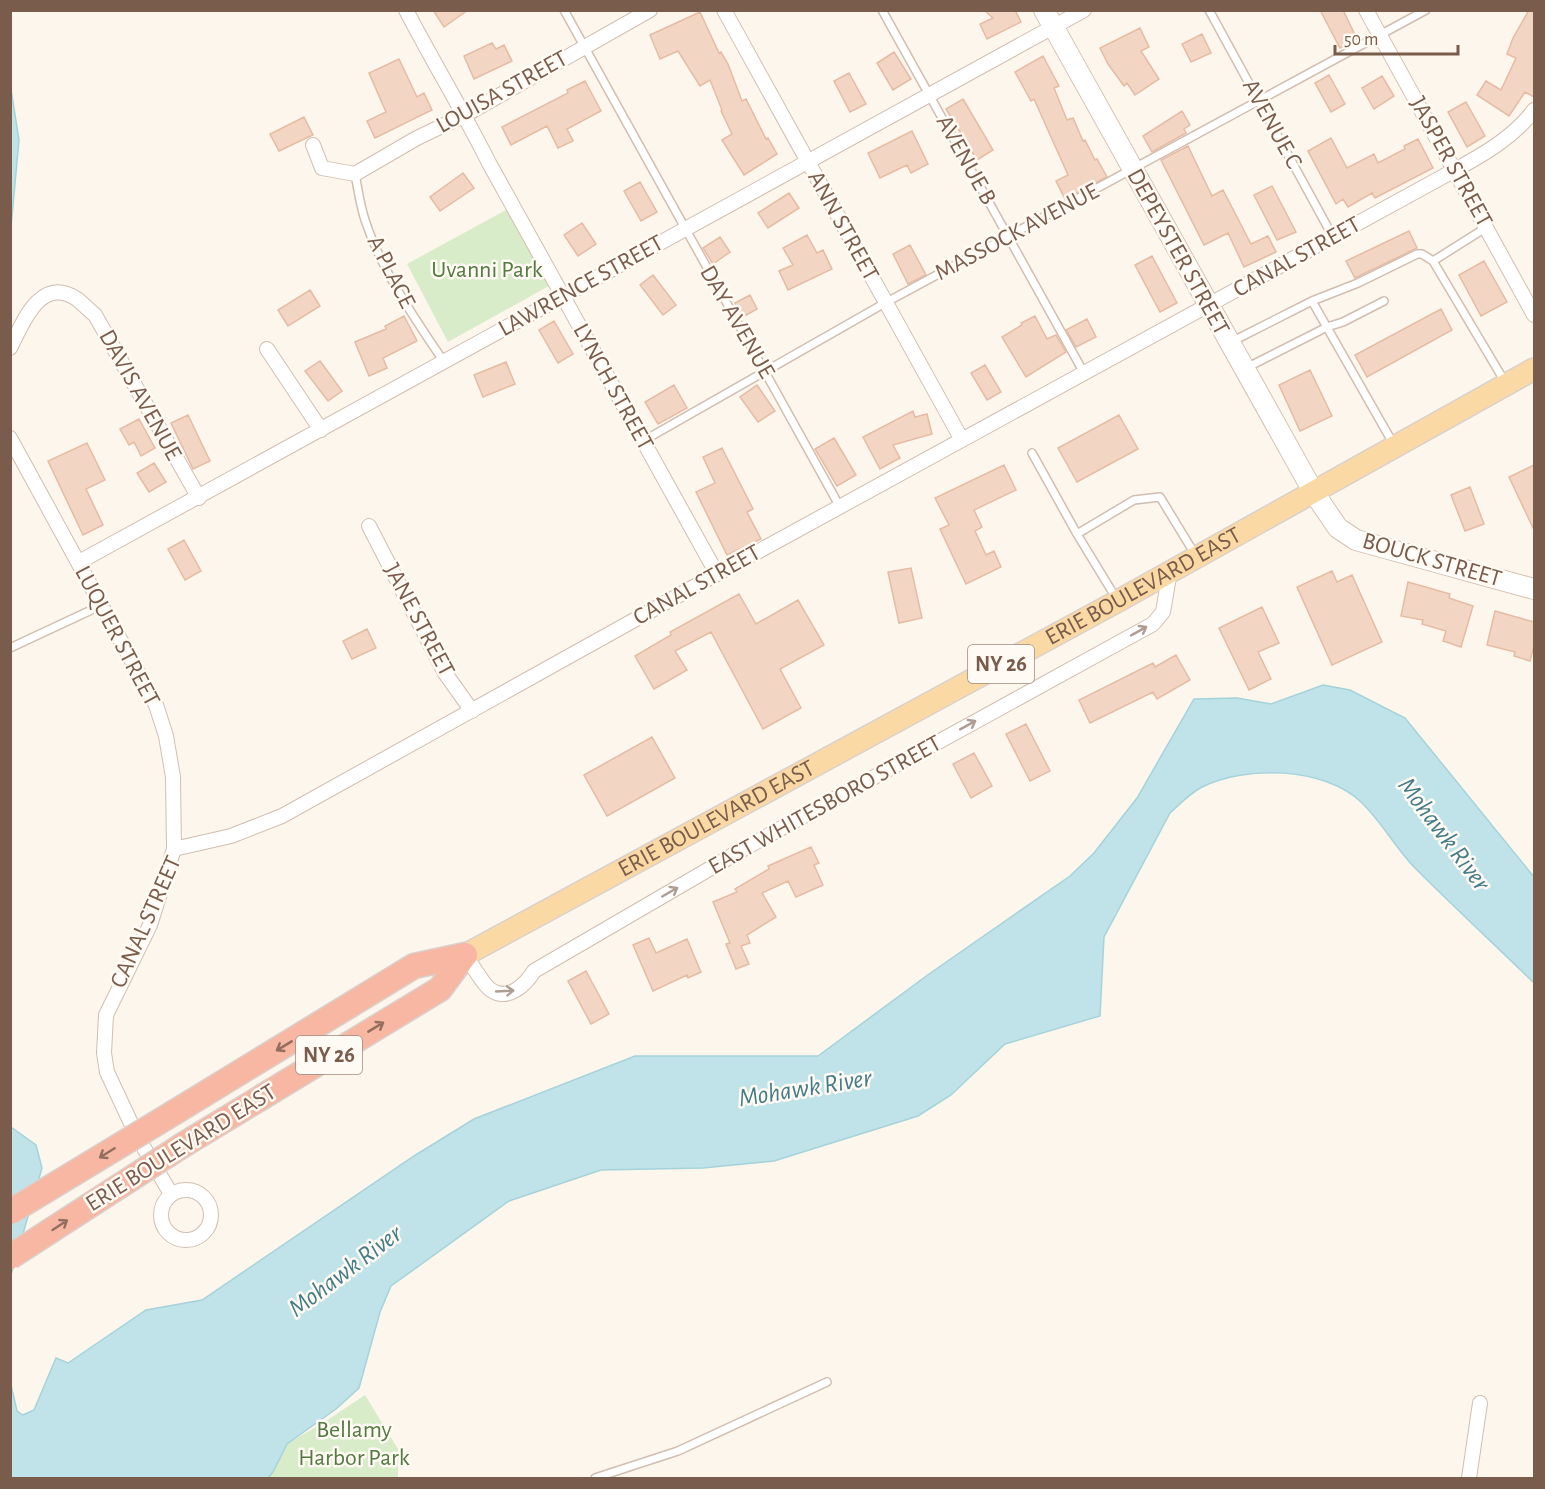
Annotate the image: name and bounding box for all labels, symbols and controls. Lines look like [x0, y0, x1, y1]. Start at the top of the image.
scale bar [1335, 18, 1458, 56]
text: 50 m [1344, 31, 1378, 49]
street label: LOUISA STREET [432, 46, 572, 138]
street label: AVENUE C [1238, 75, 1306, 173]
street label: JASPER STREET [1405, 93, 1497, 231]
street label: AVENUE B [932, 111, 1000, 209]
street label: DEPEYSTER STREET [1122, 165, 1234, 339]
street label: ANN STREET [803, 167, 883, 285]
street label: MASSOCK AVENUE [931, 179, 1103, 285]
street label: CANAL STREET [1229, 212, 1365, 302]
street label: LAWRENCE STREET [494, 231, 668, 341]
street label: A PLACE [363, 232, 420, 313]
park label: Uvanni Park [431, 258, 543, 282]
street label: DAY AVENUE [695, 261, 779, 383]
street label: LYNCH STREET [568, 319, 658, 455]
street label: DAVIS AVENUE [94, 326, 186, 465]
street label: ERIE BOULEVARD EAST [1041, 523, 1245, 650]
street label: BOUCK STREET [1360, 529, 1505, 591]
street label: CANAL STREET [629, 540, 765, 630]
street label: JANE STREET [379, 560, 459, 681]
street label: LUQUER STREET [70, 562, 164, 710]
one-way arrow [1130, 625, 1147, 637]
road number: NY 26 [968, 645, 1034, 683]
one-way arrow [959, 719, 976, 731]
street label: EAST WHITESBORO STREET [705, 731, 946, 879]
street label: ERIE BOULEVARD EAST [614, 756, 819, 882]
water label: Mohawk River [1393, 773, 1496, 897]
street label: CANAL STREET [106, 852, 186, 992]
one-way arrow [661, 886, 678, 898]
one-way arrow [495, 986, 515, 997]
one-way arrow [367, 1021, 384, 1033]
road number: NY 26 [296, 1036, 362, 1074]
one-way arrow [276, 1041, 293, 1053]
water label: Mohawk River [737, 1064, 875, 1111]
street label: ERIE BOULEVARD EAST [82, 1080, 281, 1216]
one-way arrow [99, 1147, 116, 1159]
one-way arrow [51, 1219, 68, 1231]
water label: Mohawk River [284, 1219, 408, 1322]
park label: Bellamy Harbor Park [298, 1418, 410, 1470]

